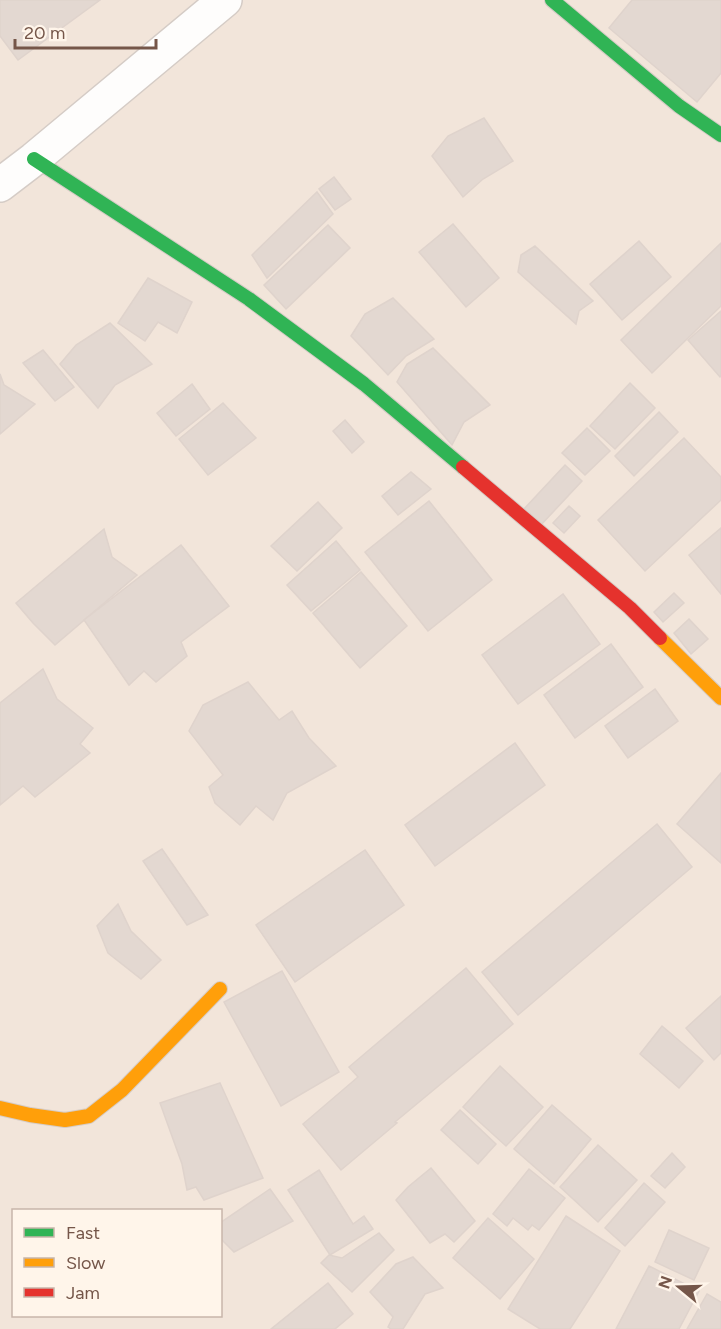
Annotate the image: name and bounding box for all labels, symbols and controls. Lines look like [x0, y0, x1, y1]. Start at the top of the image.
scale bar [15, 12, 156, 50]
text: 20 m [24, 22, 65, 44]
legend [12, 1209, 222, 1317]
text: Fast [66, 1222, 100, 1244]
text: Slow [66, 1252, 105, 1274]
north arrow [649, 1257, 709, 1317]
text: N [654, 1273, 676, 1291]
text: Jam [66, 1282, 100, 1304]

